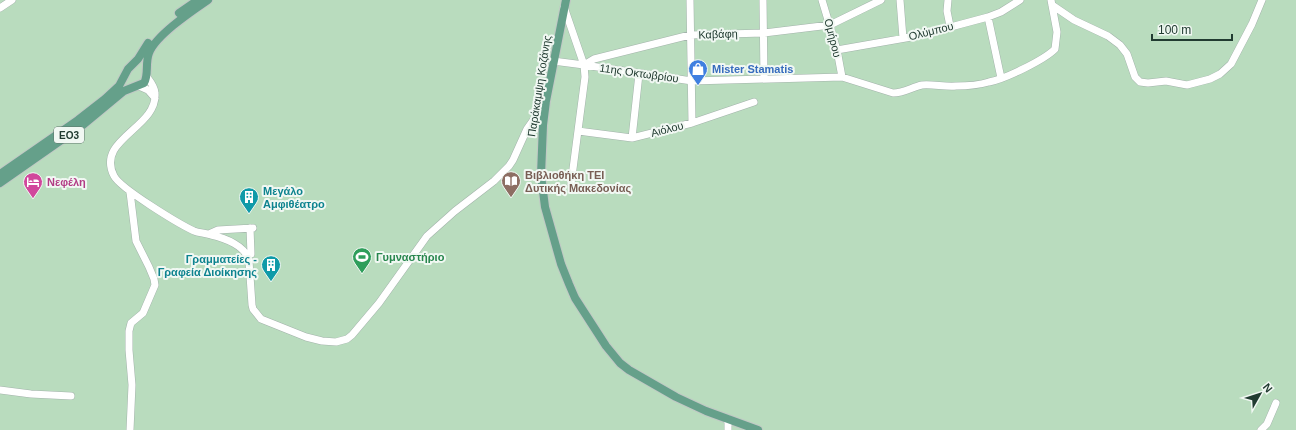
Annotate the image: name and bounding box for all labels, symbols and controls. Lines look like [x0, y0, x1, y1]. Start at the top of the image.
scale bar [1152, 16, 1232, 42]
street label: Ομήρου [822, 17, 844, 59]
street label: Ολύμπου [907, 20, 955, 42]
text: 100 m [1158, 23, 1191, 37]
street label: Καβάφη [698, 27, 738, 41]
street label: Παράκαμψη Κοζάνης [525, 34, 553, 138]
shop icon: Mister Stamatis [687, 58, 709, 86]
street label: 11ης Οκτωβρίου [599, 61, 679, 85]
place label: Mister Stamatis [712, 63, 793, 75]
street label: Αιόλου [649, 119, 685, 139]
road number: ΕΟ3 [54, 127, 84, 143]
place label: Βιβλιοθήκη ΤΕΙ Δυτικής Μακεδονίας [525, 169, 632, 195]
library icon: Βιβλιοθήκη ΤΕΙ Δυτικής Μακεδονίας [500, 170, 522, 198]
hotel icon: Νεφέλη [22, 171, 44, 199]
place label: Νεφέλη [47, 176, 86, 188]
place label: Μεγάλο Αμφιθέατρο [263, 185, 325, 210]
building icon: Μεγάλο Αμφιθέατρο [238, 186, 260, 214]
sports icon: Γυμναστήριο [351, 246, 373, 274]
place label: Γυμναστήριο [376, 251, 445, 263]
place label: Γραμματείες - Γραφεία Διοίκησης [158, 253, 257, 279]
building icon: Γραμματείες - Γραφεία Διοίκησης [260, 254, 282, 282]
north arrow [1240, 374, 1280, 414]
text: N [1261, 381, 1275, 395]

